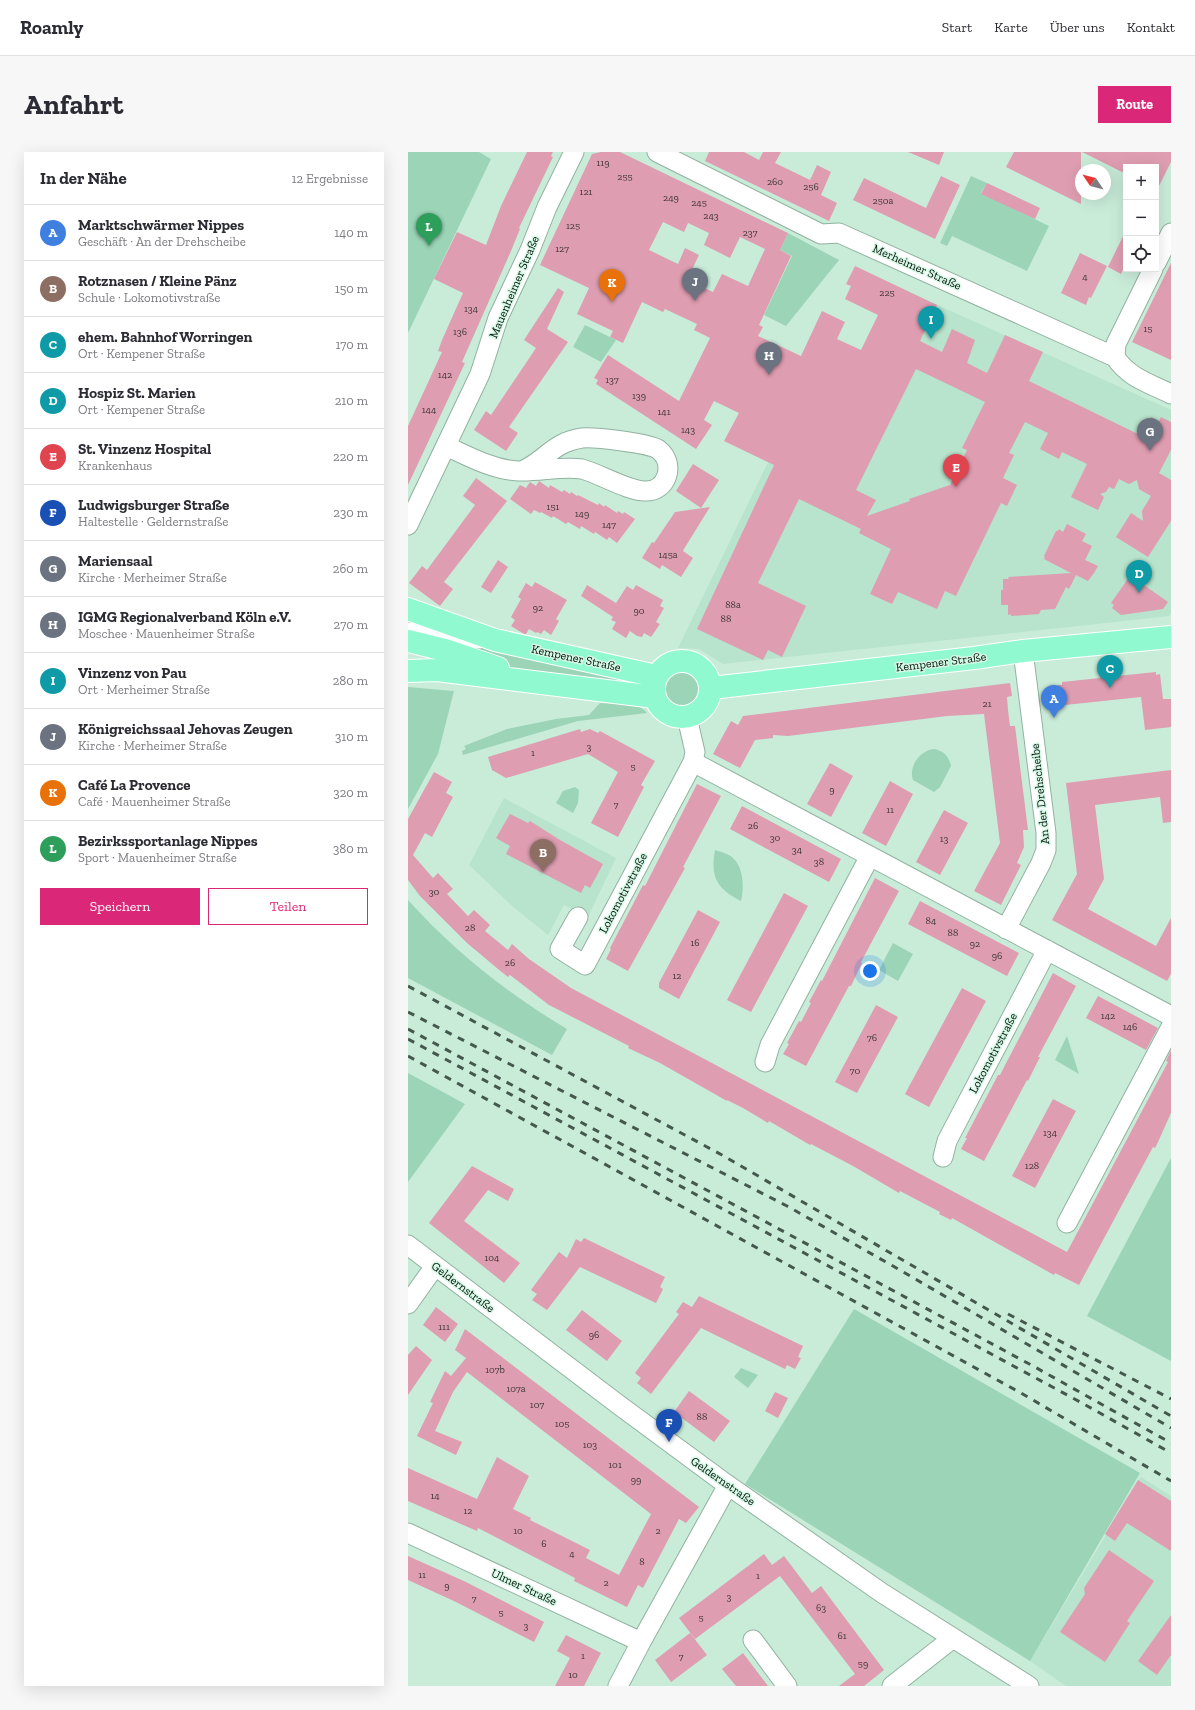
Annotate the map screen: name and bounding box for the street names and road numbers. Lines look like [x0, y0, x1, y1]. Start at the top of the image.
street label: Mauenheimer Straße [486, 233, 542, 340]
street label: Merheimer Straße [871, 241, 964, 293]
street label: Kempener Straße [530, 642, 622, 674]
street label: Kempener Straße [895, 649, 987, 674]
street label: An der Drehscheibe [1028, 742, 1052, 845]
street label: Lokomotivstraße [596, 850, 650, 936]
street label: Lokomotivstraße [966, 1010, 1020, 1096]
street label: Geldernstraße [429, 1259, 498, 1315]
street label: Geldernstraße [688, 1454, 758, 1509]
street label: Ulmer Straße [489, 1566, 559, 1608]

